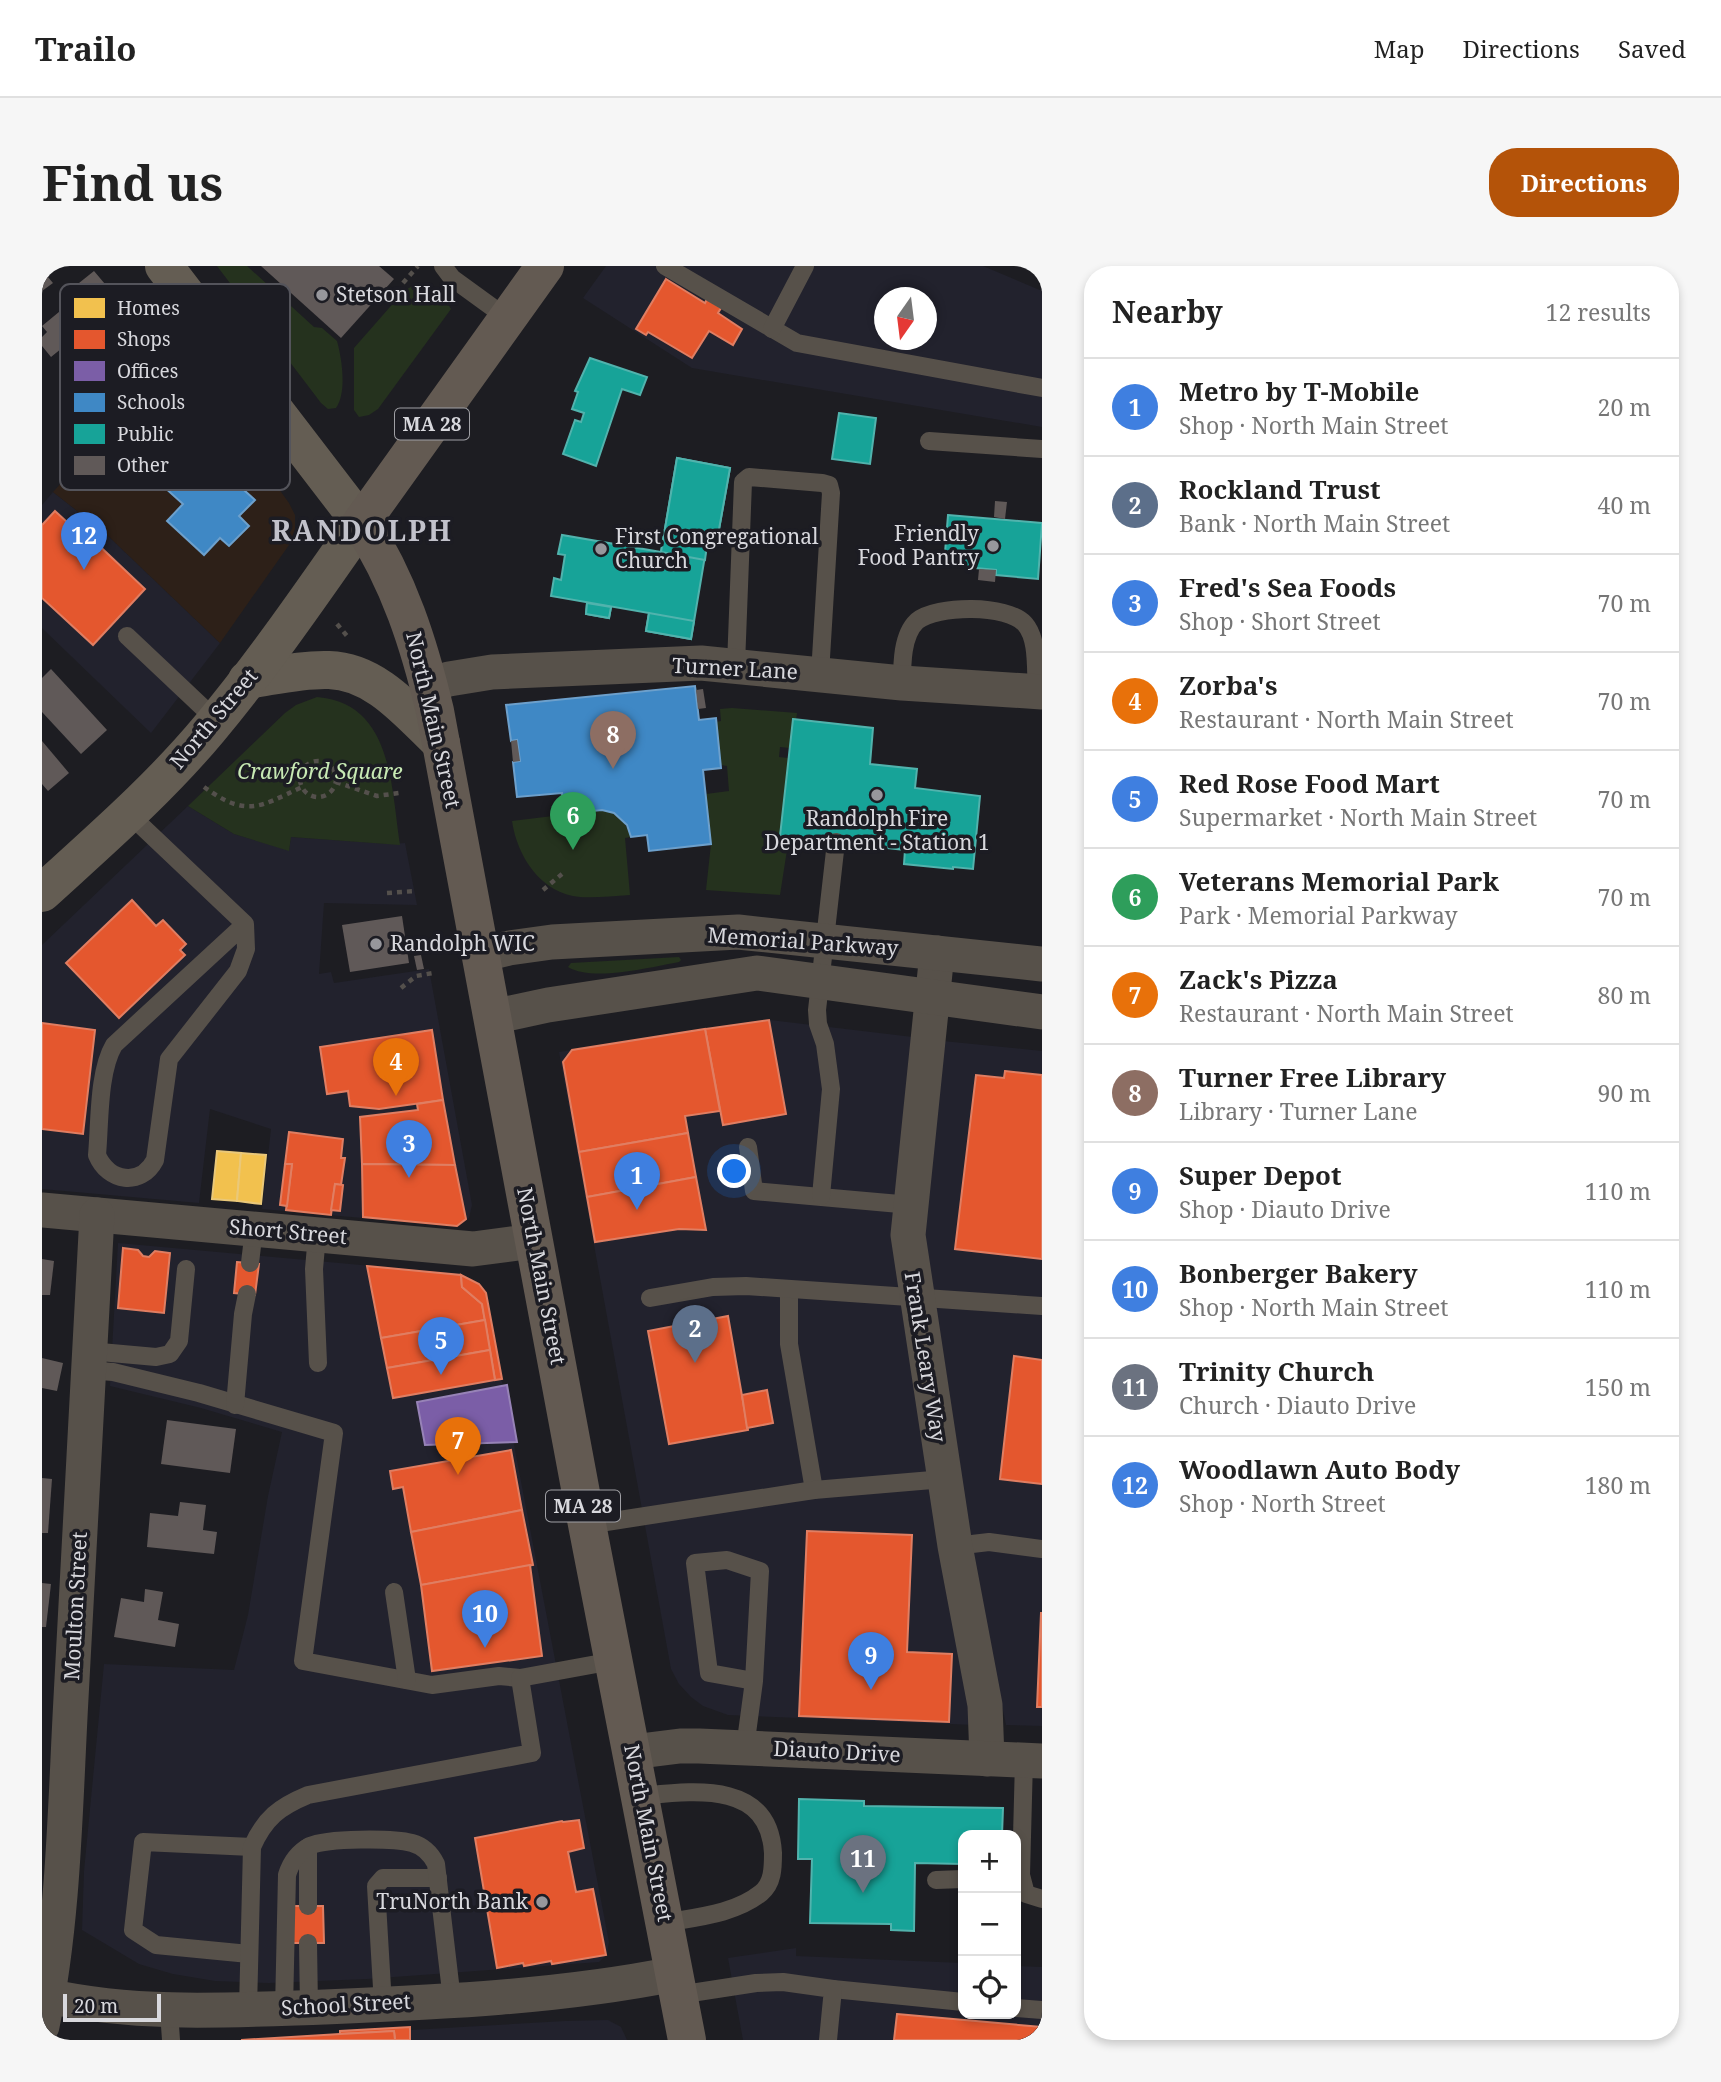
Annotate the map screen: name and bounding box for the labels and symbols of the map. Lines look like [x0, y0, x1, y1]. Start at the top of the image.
place label: Stetson Hall [336, 280, 456, 308]
legend [60, 284, 290, 490]
marker: Stetson Hall [314, 287, 330, 303]
north arrow [874, 287, 937, 350]
text: Homes [117, 295, 180, 321]
text: Shops [117, 326, 171, 352]
text: Offices [117, 358, 178, 384]
text: Schools [117, 389, 185, 415]
road number: MA 28 [395, 408, 469, 440]
text: Public [117, 421, 174, 447]
text: Other [117, 452, 169, 478]
district label: RANDOLPH [271, 511, 453, 549]
pin: 12 [61, 512, 107, 570]
place label: Friendly Food Pantry [858, 519, 979, 571]
place label: First Congregational Church [615, 522, 819, 574]
marker: Friendly Food Pantry [985, 538, 1001, 554]
marker: First Congregational Church [593, 541, 609, 557]
street label: North Main Street [400, 629, 468, 811]
street label: Turner Lane [671, 651, 799, 685]
street label: North Street [163, 662, 263, 774]
pin: 8 [590, 711, 636, 769]
park label: Crawford Square [237, 757, 403, 785]
marker: Randolph Fire Department - Station 1 [869, 787, 885, 803]
pin: 6 [550, 792, 596, 850]
place label: Randolph Fire Department - Station 1 [764, 804, 990, 856]
street label: Memorial Parkway [707, 920, 900, 962]
place label: Randolph WIC [390, 929, 535, 957]
marker: Randolph WIC [368, 936, 384, 952]
pin: 4 [373, 1038, 419, 1096]
pin: 3 [386, 1120, 432, 1178]
pin: 1 [614, 1152, 660, 1210]
your location [717, 1154, 751, 1188]
street label: North Main Street [511, 1185, 573, 1367]
street label: Short Street [228, 1212, 348, 1250]
street label: Frank Leary Way [899, 1270, 953, 1444]
pin: 2 [672, 1305, 718, 1363]
pin: 5 [418, 1317, 464, 1375]
pin: 7 [435, 1417, 481, 1475]
road number: MA 28 [546, 1490, 620, 1522]
street label: Moulton Street [57, 1531, 93, 1681]
pin: 10 [462, 1590, 508, 1648]
pin: 9 [848, 1632, 894, 1690]
street label: Diauto Drive [773, 1734, 901, 1768]
street label: North Main Street [618, 1742, 680, 1924]
pin: 11 [840, 1835, 886, 1893]
place label: TruNorth Bank [376, 1887, 529, 1915]
marker: TruNorth Bank [534, 1894, 550, 1910]
street label: School Street [280, 1987, 412, 2021]
scale bar [63, 1991, 161, 2023]

